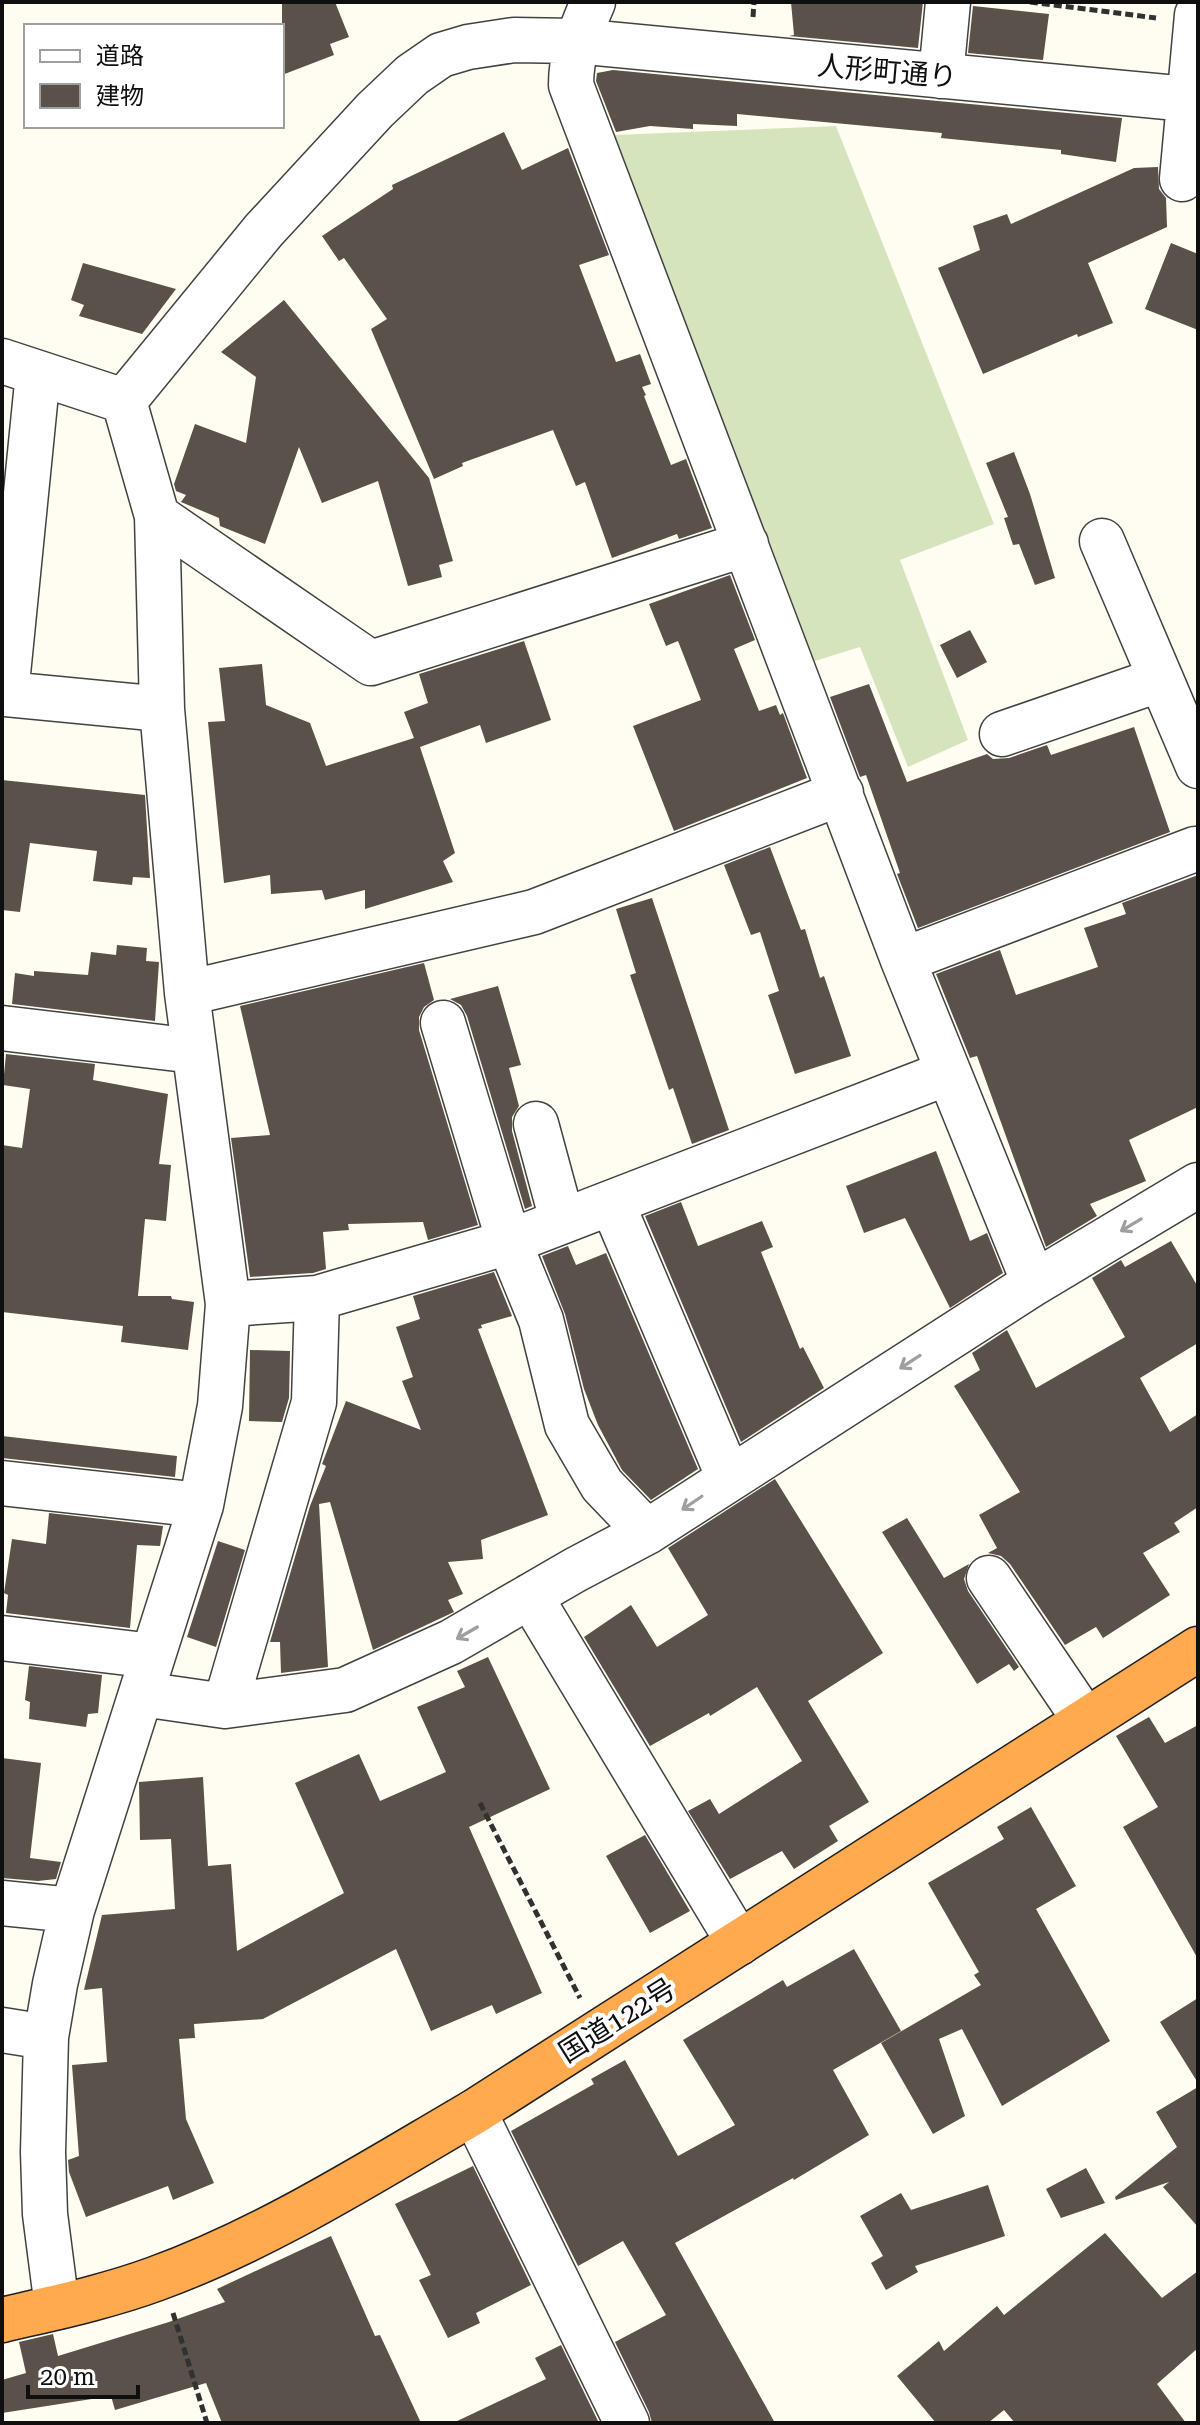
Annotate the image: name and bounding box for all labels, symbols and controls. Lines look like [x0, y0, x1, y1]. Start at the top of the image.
legend [24, 24, 284, 128]
text: 道路 [96, 42, 144, 70]
street label: 人形町通り [816, 49, 958, 94]
text: 建物 [96, 82, 144, 110]
one-way arrow [1120, 1217, 1143, 1233]
one-way arrow [900, 1354, 922, 1370]
one-way arrow [681, 1494, 703, 1511]
one-way arrow [456, 1625, 479, 1641]
street label: 国道122号 [553, 1972, 682, 2069]
scale bar [28, 2349, 138, 2399]
text: 20 m [40, 2363, 95, 2391]

